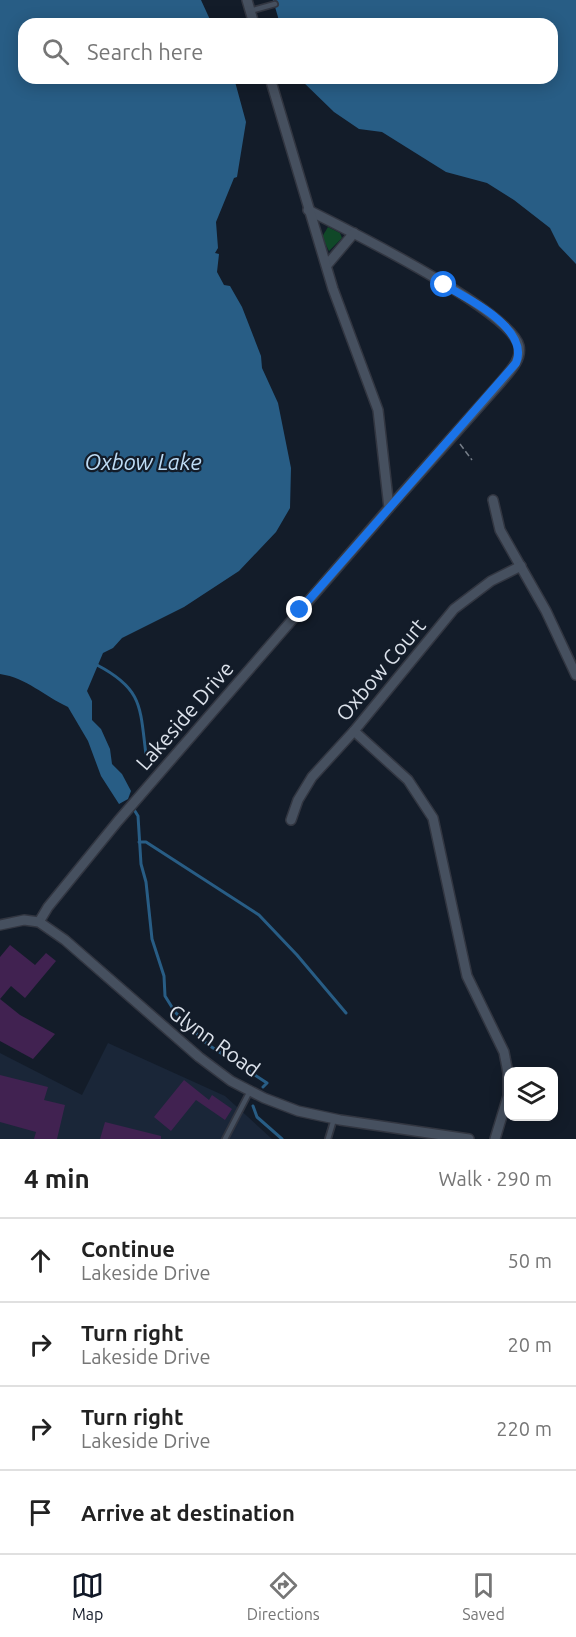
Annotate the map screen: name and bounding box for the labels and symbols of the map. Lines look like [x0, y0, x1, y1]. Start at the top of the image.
route start [430, 271, 456, 297]
water label: Oxbow Lake [84, 449, 202, 474]
route end [286, 596, 312, 622]
street label: Oxbow Court [331, 613, 430, 725]
street label: Lakeside Drive [131, 656, 238, 774]
street label: Glynn Road [164, 999, 265, 1081]

